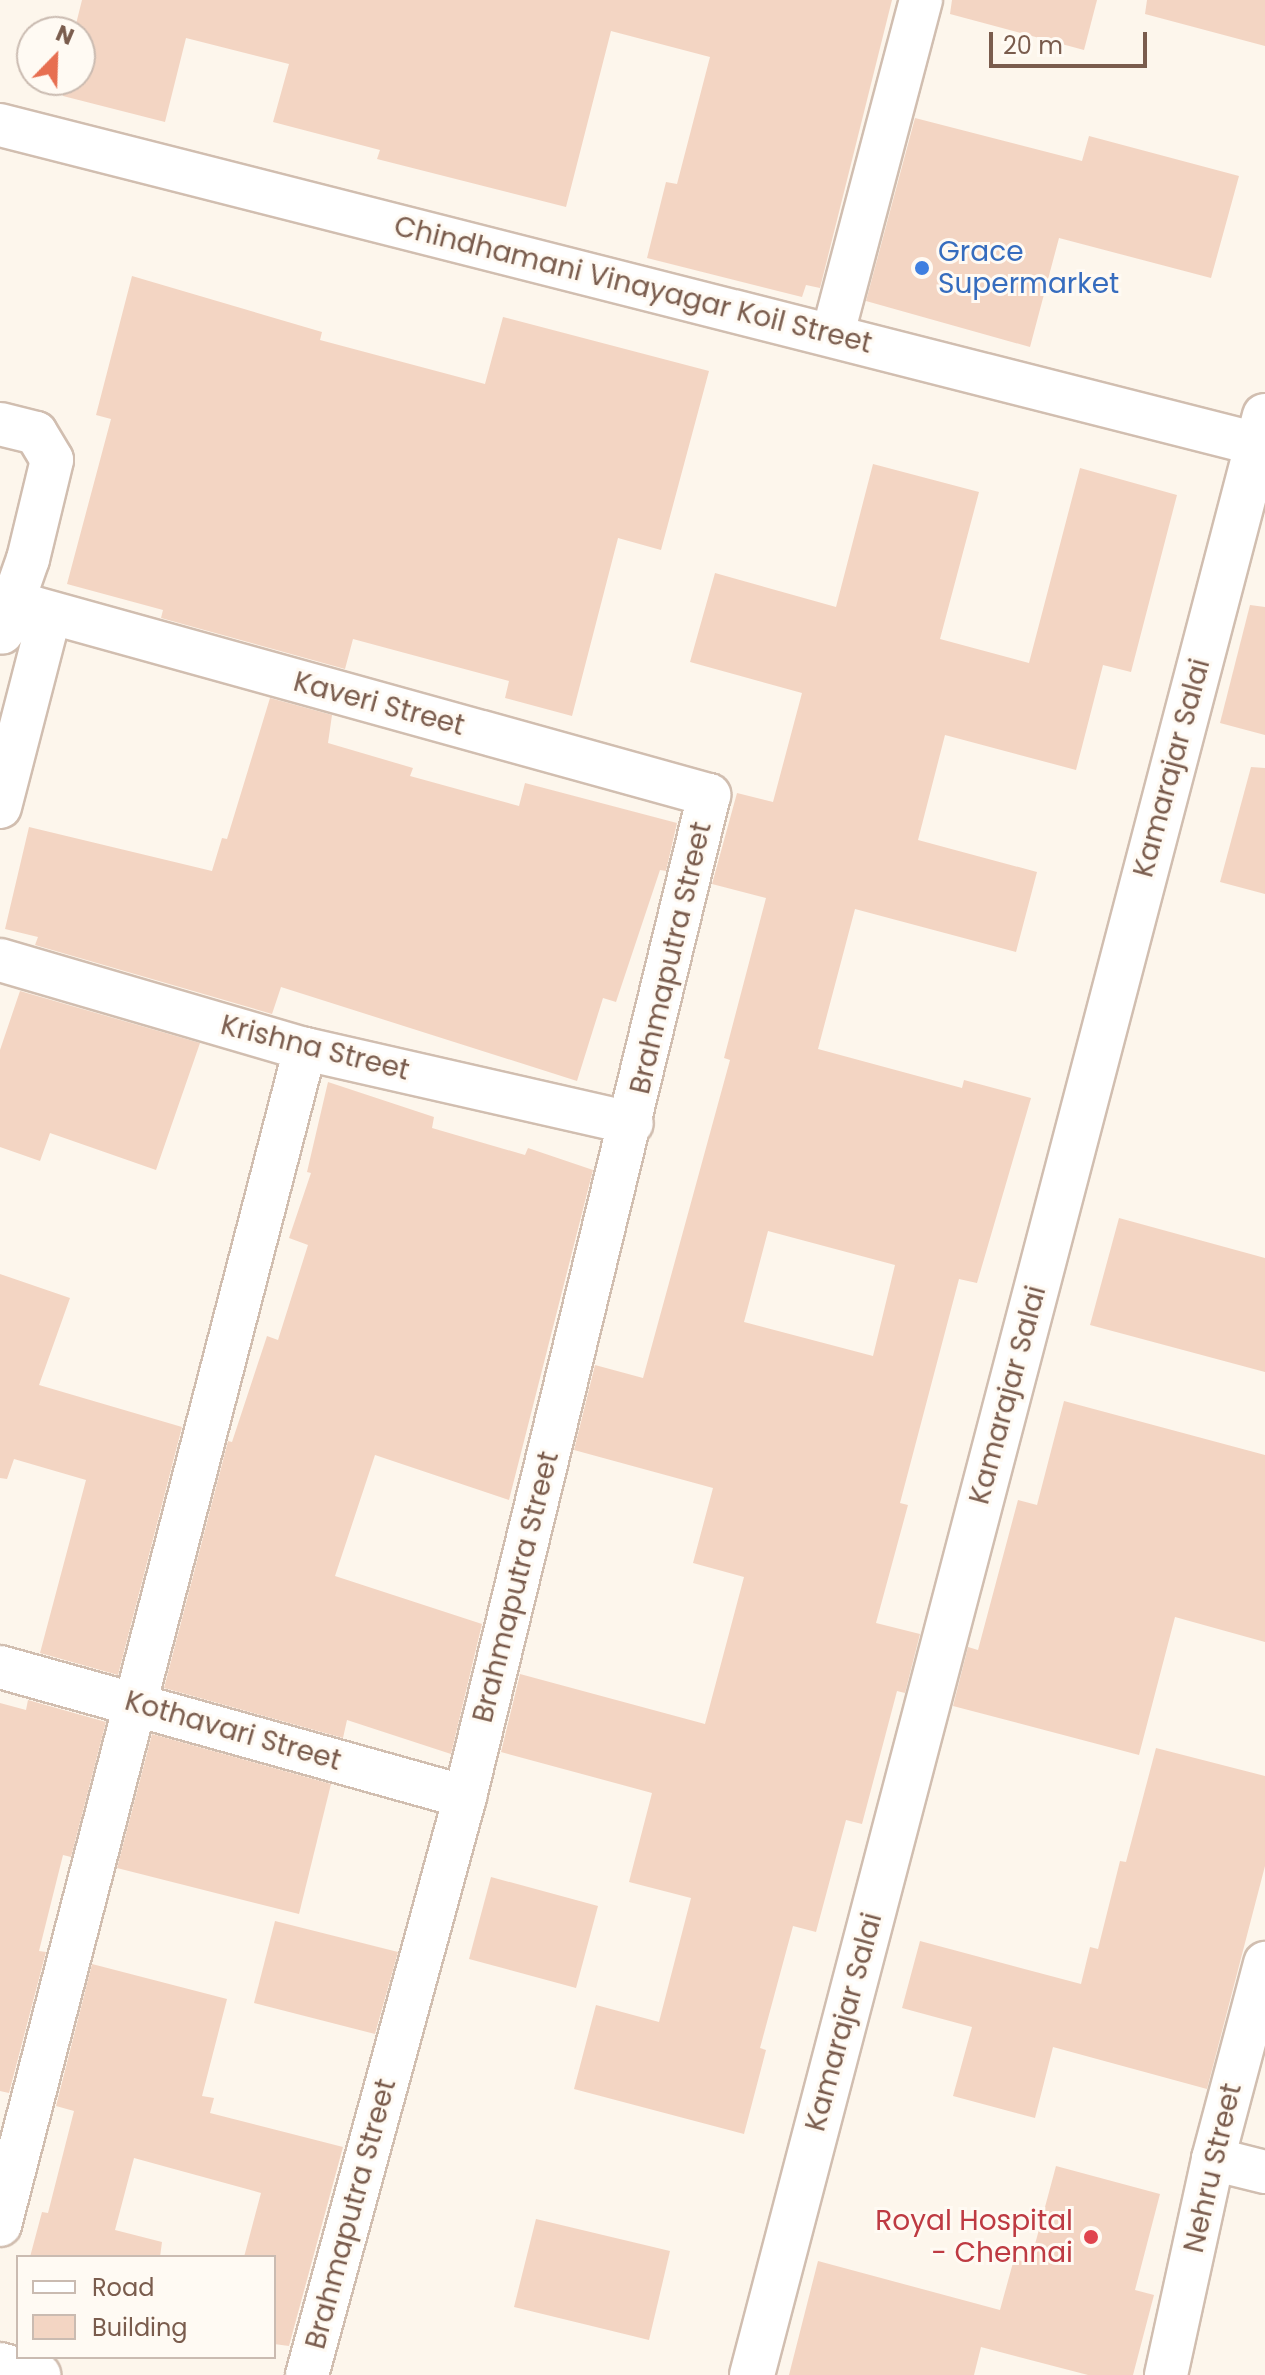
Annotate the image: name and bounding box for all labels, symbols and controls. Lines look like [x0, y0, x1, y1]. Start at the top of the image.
north arrow [16, 16, 96, 96]
scale bar [993, 16, 1151, 66]
text: N [51, 18, 78, 53]
text: 20 m [1003, 29, 1063, 62]
street label: Chindhamani Vinayagar Koil Street [391, 209, 875, 361]
place label: Grace Supermarket [938, 235, 1119, 301]
marker: Grace Supermarket [913, 259, 931, 277]
street label: Kamarajar Salai [1127, 655, 1217, 881]
street label: Kaveri Street [290, 665, 468, 743]
street label: Brahmaputra Street [623, 819, 719, 1097]
street label: Krishna Street [217, 1008, 413, 1088]
street label: Kamarajar Salai [963, 1282, 1053, 1508]
street label: Brahmaputra Street [466, 1448, 566, 1726]
street label: Kothavari Street [121, 1684, 345, 1778]
street label: Kamarajar Salai [799, 1909, 889, 2135]
street label: Brahmaputra Street [299, 2075, 403, 2353]
street label: Nehru Street [1177, 2080, 1249, 2256]
place label: Royal Hospital - Chennai [875, 2204, 1073, 2270]
marker: Royal Hospital - Chennai [1080, 2226, 1102, 2248]
legend [16, 2255, 276, 2359]
text: Road [92, 2271, 154, 2304]
text: Building [92, 2311, 188, 2344]

